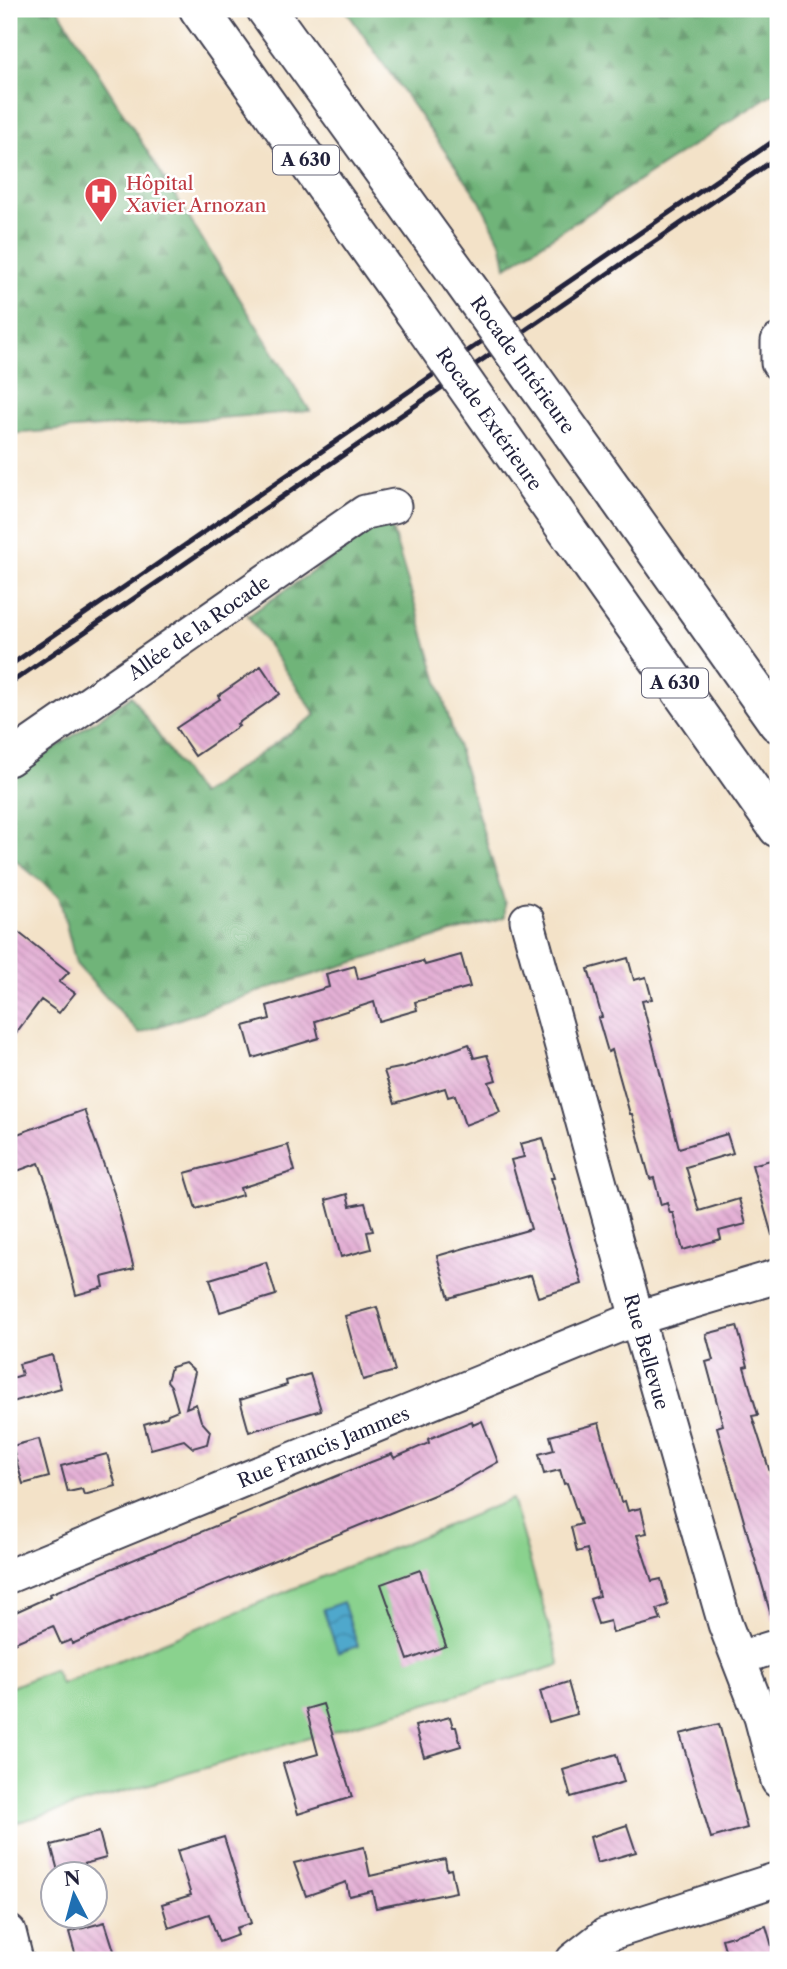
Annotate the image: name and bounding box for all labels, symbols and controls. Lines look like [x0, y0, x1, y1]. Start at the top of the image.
road number: A 630 [273, 146, 339, 174]
place label: Hôpital Xavier Arnozan [125, 172, 267, 217]
hospital icon: Hôpital Xavier Arnozan [82, 175, 120, 224]
street label: Rocade Intérieure [466, 292, 580, 438]
street label: Rocade Extérieure [431, 343, 547, 495]
street label: Allée de la Rocade [123, 571, 274, 685]
road number: A 630 [642, 668, 708, 698]
street label: Rue Bellevue [619, 1291, 674, 1412]
street label: Rue Francis Jammes [234, 1402, 413, 1493]
north arrow [38, 1860, 108, 1930]
text: N [63, 1866, 82, 1891]

